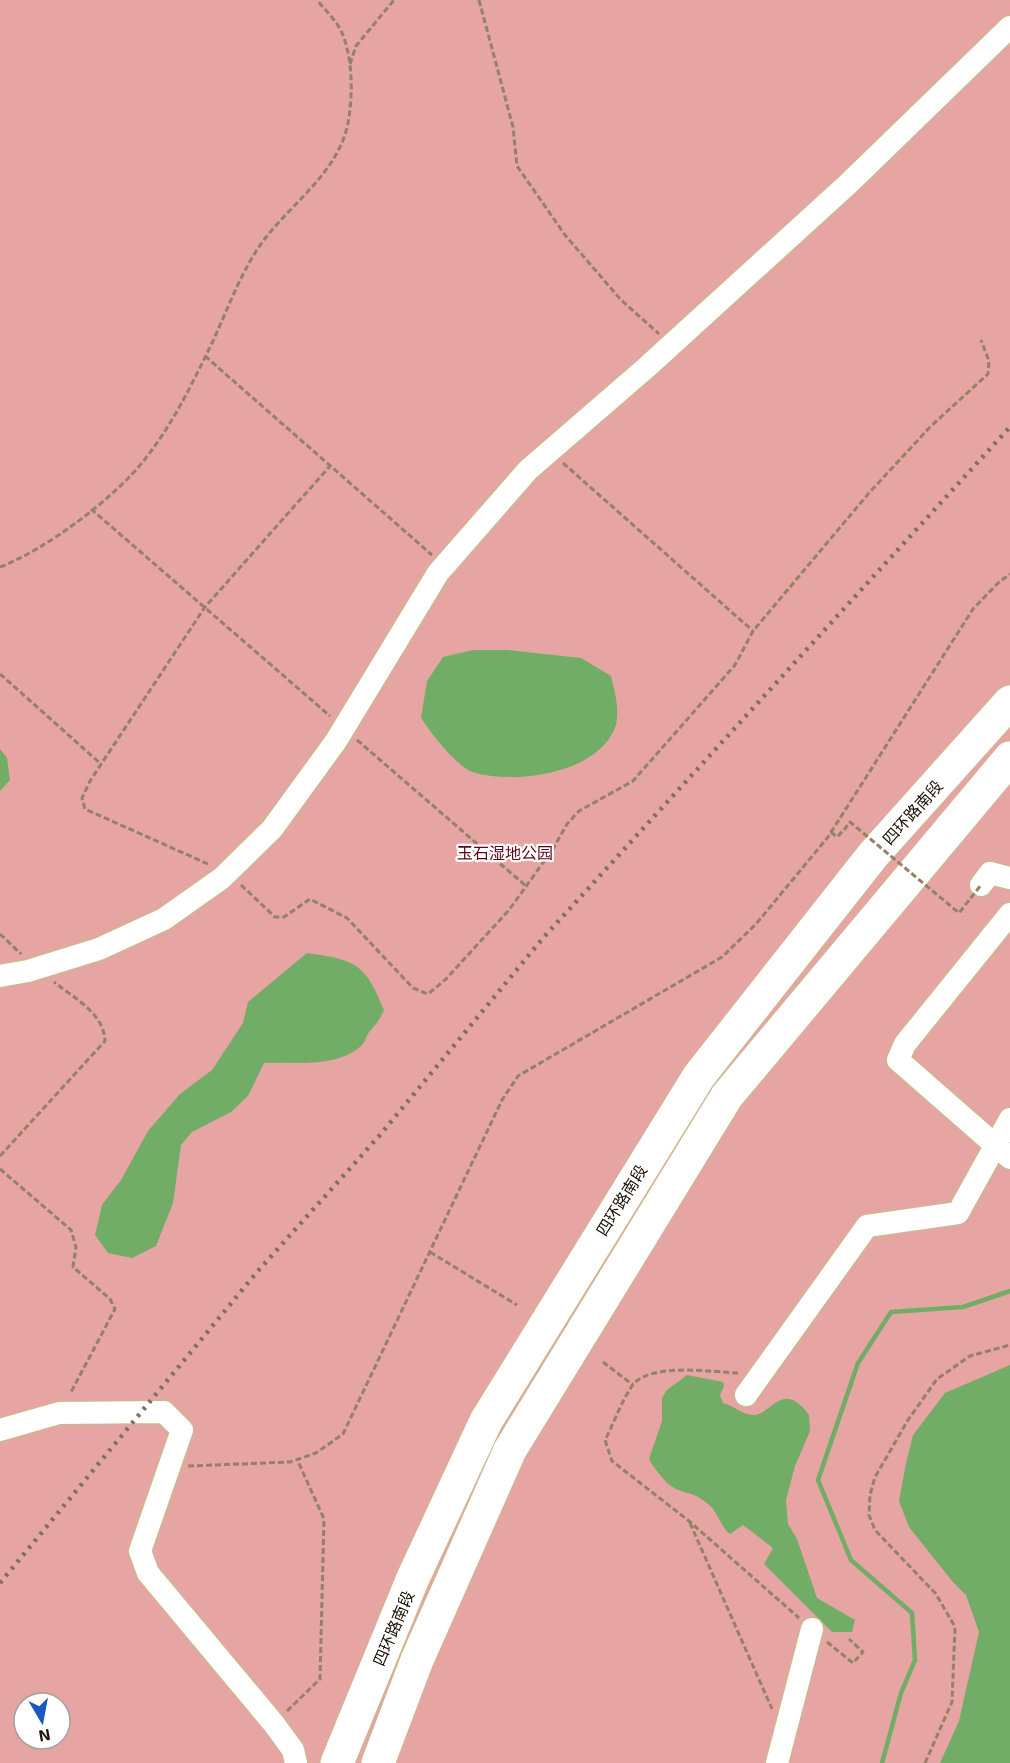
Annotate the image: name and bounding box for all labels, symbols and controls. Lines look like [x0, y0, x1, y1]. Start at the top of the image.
street label: 四环路南段 [878, 776, 946, 848]
park label: 玉石湿地公园 [457, 843, 553, 862]
street label: 四环路南段 [592, 1161, 650, 1239]
street label: 四环路南段 [369, 1587, 417, 1669]
north arrow [12, 1691, 72, 1751]
text: N [37, 1726, 52, 1747]

